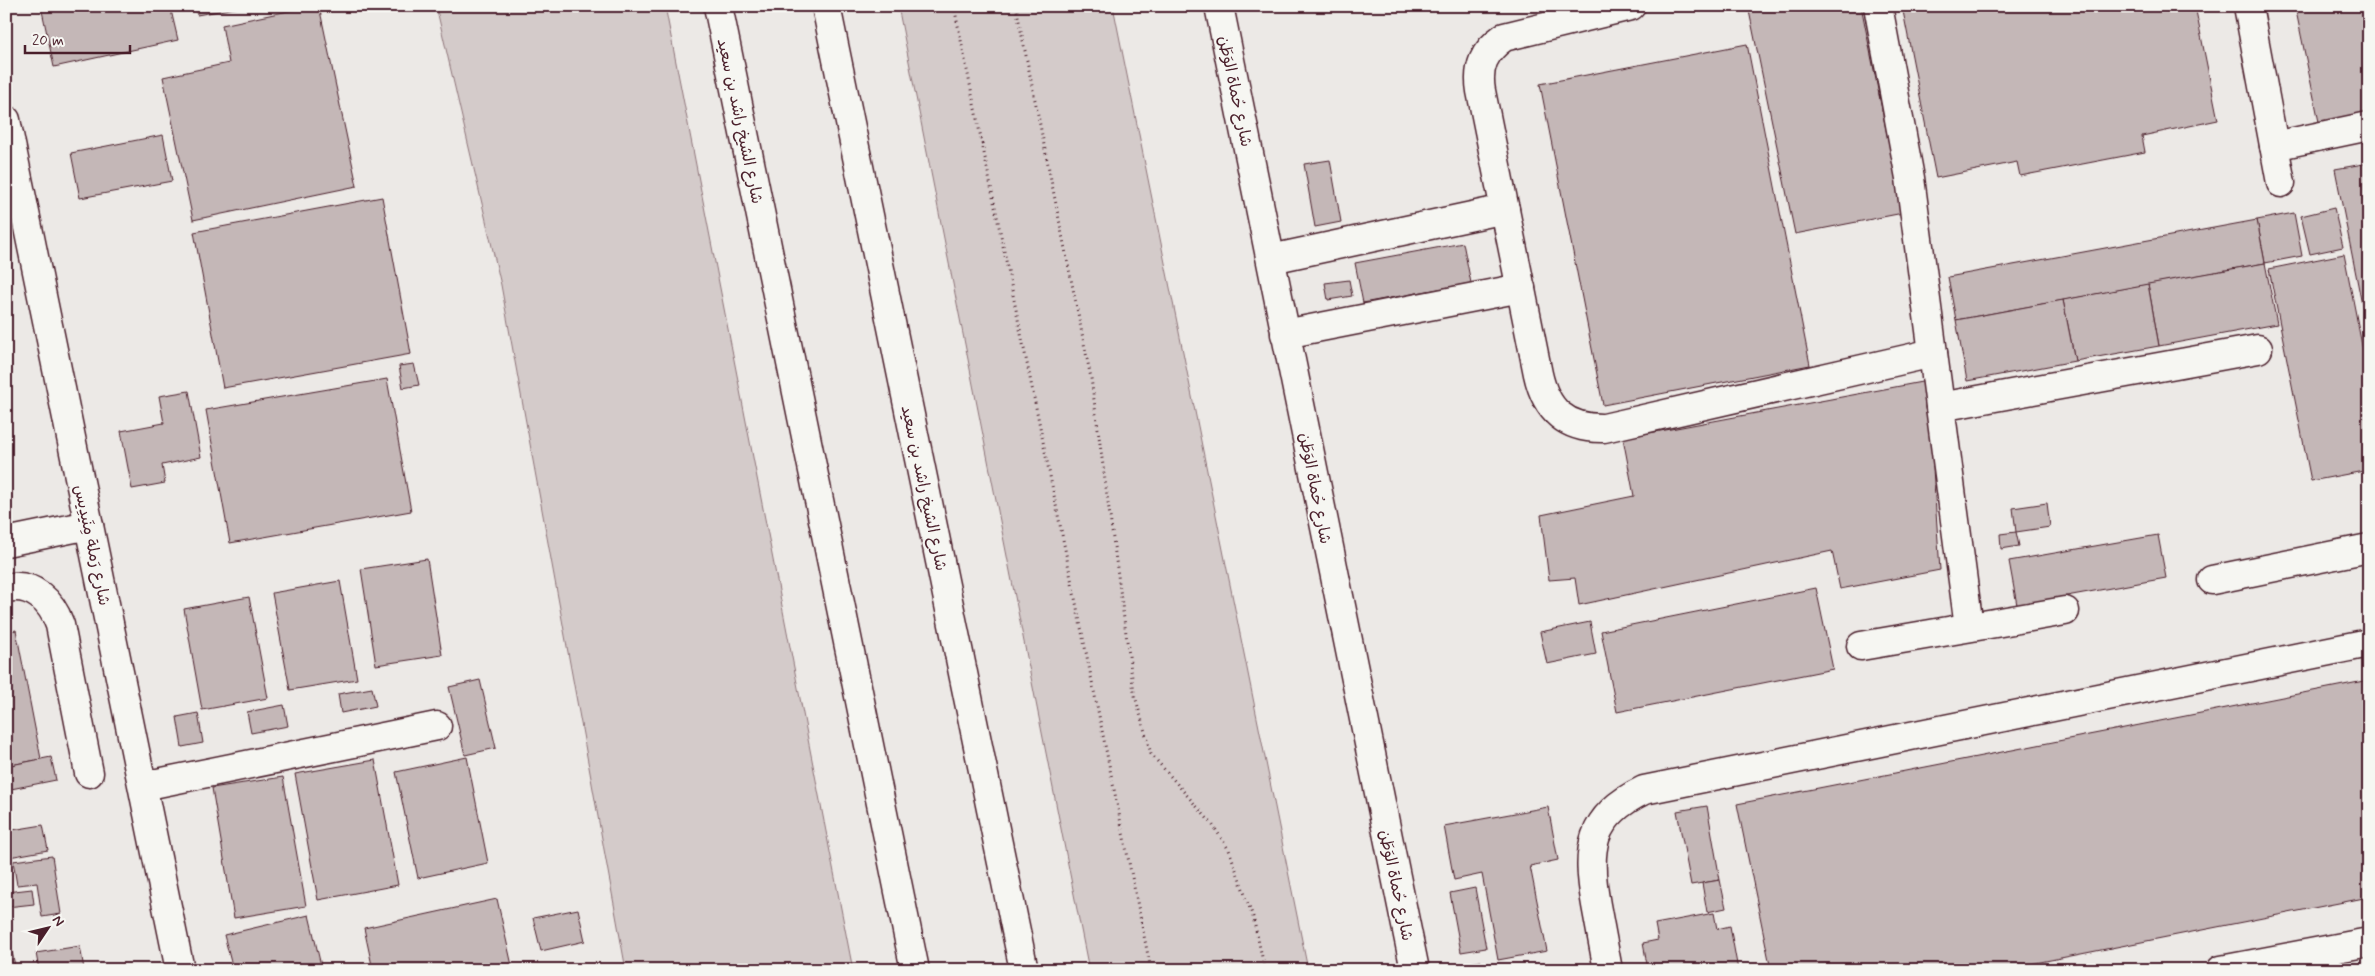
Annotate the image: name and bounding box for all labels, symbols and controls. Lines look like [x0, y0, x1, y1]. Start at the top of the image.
scale bar [25, 22, 130, 54]
text: 20 m [32, 31, 64, 51]
street label: شارع حُماة الوَطَن [1213, 34, 1257, 149]
street label: شارع الشيخ راشد بن سعيد [712, 37, 767, 206]
street label: شارع الشيخ راشد بن سعيد [896, 404, 951, 573]
street label: شارع حُماة الوَطَن [1293, 431, 1336, 546]
street label: شارع رَملة مِنَيدِيس [68, 483, 115, 608]
street label: شارع حُماة الوَطَن [1374, 828, 1418, 943]
north arrow [22, 904, 72, 954]
text: N [48, 912, 68, 930]

